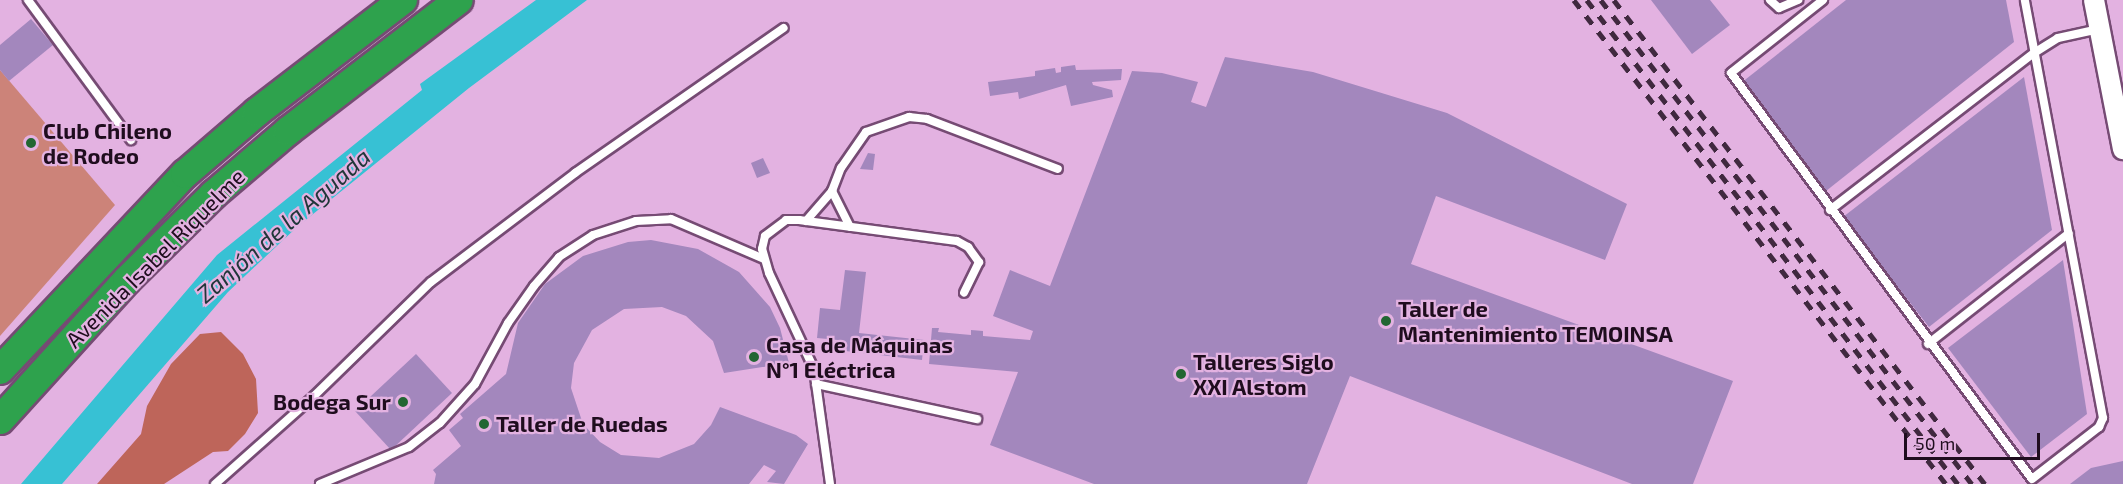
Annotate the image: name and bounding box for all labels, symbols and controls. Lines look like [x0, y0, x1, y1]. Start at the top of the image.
place label: Club Chileno de Rodeo [43, 117, 172, 168]
marker: Club Chileno de Rodeo [24, 136, 38, 150]
water label: Zanjón de la Aguada [190, 142, 376, 308]
street label: Avenida Isabel Riquelme [60, 163, 250, 353]
place label: Taller de Mantenimiento TEMOINSA [1398, 295, 1673, 346]
marker: Taller de Mantenimiento TEMOINSA [1379, 314, 1393, 328]
place label: Casa de Máquinas N°1 Eléctrica [766, 331, 953, 382]
place label: Talleres Siglo XXI Alstom [1193, 348, 1334, 400]
marker: Casa de Máquinas N°1 Eléctrica [747, 350, 761, 364]
marker: Talleres Siglo XXI Alstom [1174, 367, 1188, 381]
place label: Bodega Sur [273, 389, 391, 415]
marker: Bodega Sur [396, 395, 410, 409]
place label: Taller de Ruedas [496, 411, 668, 437]
marker: Taller de Ruedas [477, 417, 491, 431]
scale bar [1907, 421, 2044, 459]
text: 50 m [1915, 432, 1955, 454]

